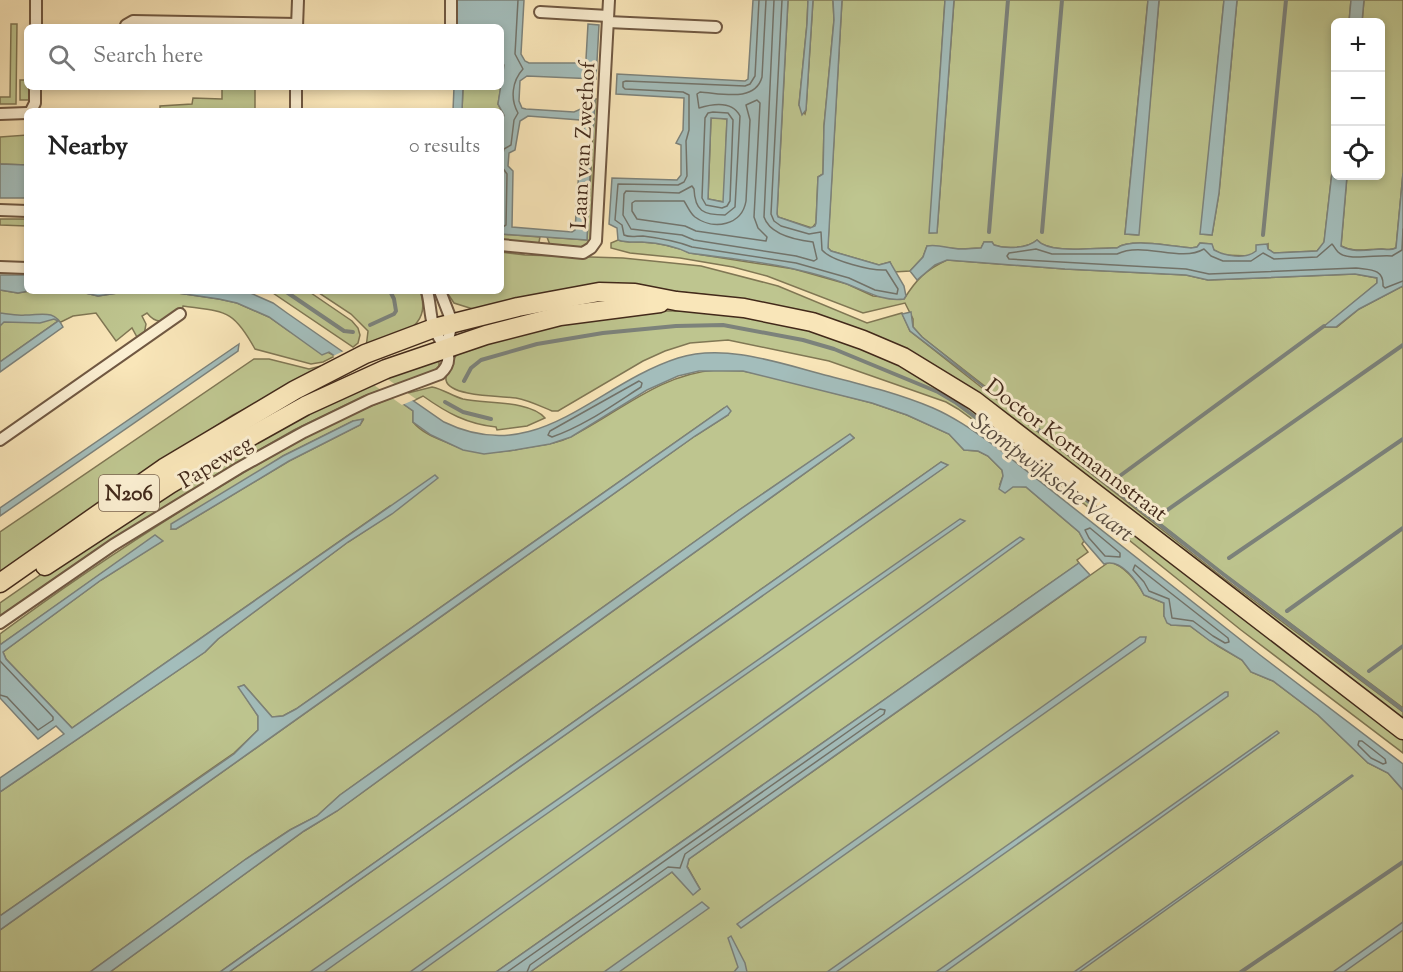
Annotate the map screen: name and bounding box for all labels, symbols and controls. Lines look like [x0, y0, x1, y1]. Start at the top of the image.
map controls [1331, 18, 1385, 180]
button: + [1331, 18, 1385, 72]
search box [24, 24, 504, 90]
icon: search [45, 41, 78, 74]
text: Search here [93, 41, 203, 73]
street label: Laan van Zwethof [565, 59, 605, 230]
button: − [1331, 72, 1385, 126]
button: locate [1331, 126, 1385, 180]
text: Nearby [48, 129, 128, 166]
text: 0 results [409, 133, 480, 162]
street label: Doctor Kortmannstraat [977, 372, 1173, 531]
water label: Stompwijksche Vaart [963, 406, 1140, 551]
street label: Papeweg [174, 429, 260, 498]
road number: N206 [99, 475, 159, 511]

